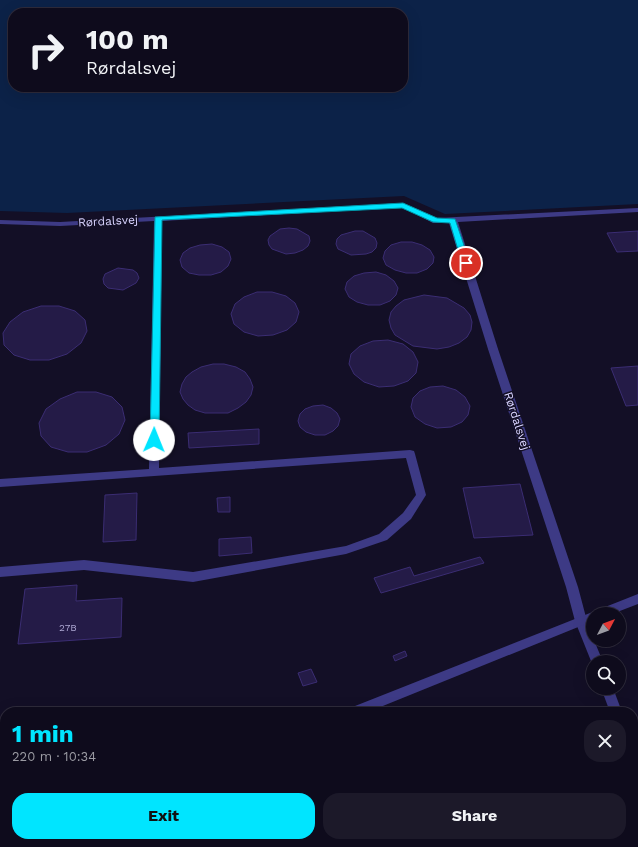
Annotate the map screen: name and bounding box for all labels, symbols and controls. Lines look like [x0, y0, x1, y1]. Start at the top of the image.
text: 100 m [86, 23, 169, 56]
icon: right [20, 24, 72, 76]
text: Rørdalsvej [86, 57, 176, 78]
street label: Rørdalsvej [78, 212, 138, 230]
pin [449, 246, 483, 280]
icon: arrive [455, 252, 477, 274]
street label: Rørdalsvej [501, 390, 533, 452]
position arrow [133, 419, 175, 461]
north arrow [586, 607, 626, 647]
map controls [586, 607, 626, 695]
house number: 27B [59, 622, 77, 633]
button: search [586, 655, 626, 695]
text: 1 min [12, 720, 74, 748]
button: close [584, 720, 626, 762]
text: 220 m · 10:34 [12, 749, 96, 764]
button: Exit [12, 793, 315, 839]
button: Share [323, 793, 626, 839]

